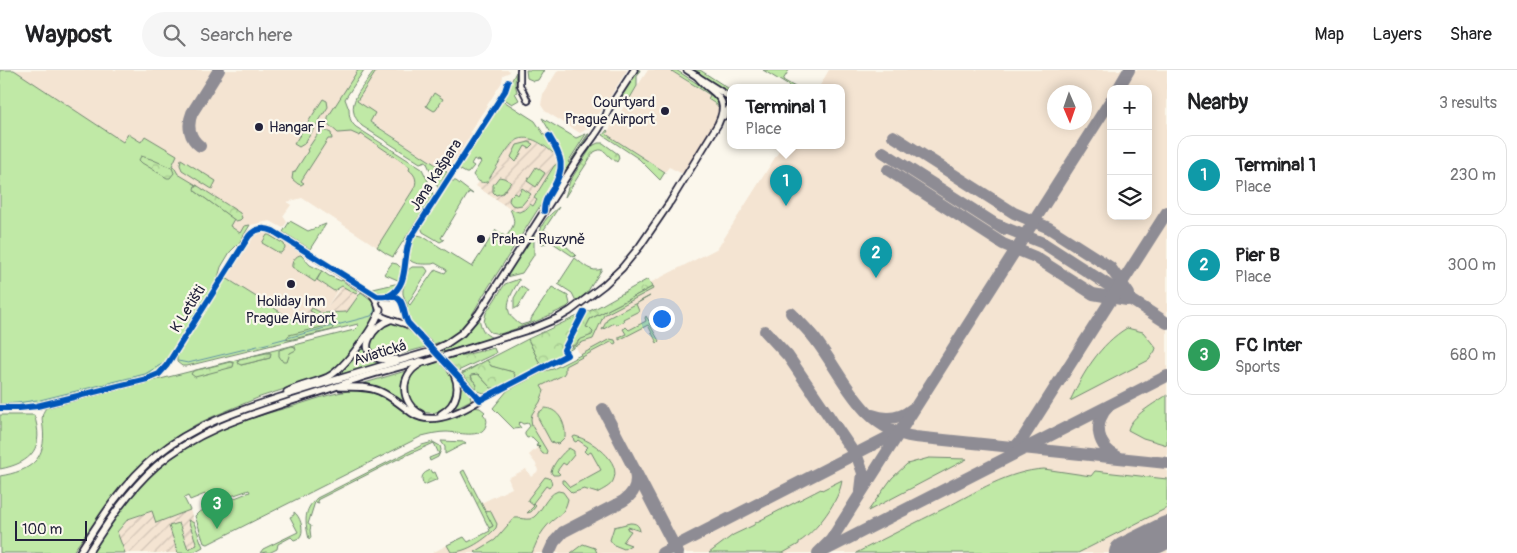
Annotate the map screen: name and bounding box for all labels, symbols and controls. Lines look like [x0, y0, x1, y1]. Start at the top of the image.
search box [142, 12, 492, 57]
text: Waypost [25, 20, 112, 49]
icon: search [160, 21, 188, 49]
text: Search here [200, 23, 292, 47]
text: Map [1315, 23, 1344, 46]
text: Layers [1372, 23, 1422, 46]
text: Share [1450, 23, 1492, 46]
popup [727, 84, 845, 149]
north arrow [1047, 85, 1092, 130]
map controls [1107, 85, 1152, 220]
button: + [1107, 85, 1152, 130]
text: Nearby [1187, 89, 1248, 116]
place label: Courtyard Prague Airport [565, 93, 656, 129]
text: 3 results [1439, 93, 1497, 113]
text: Terminal 1 [745, 95, 827, 119]
marker: Courtyard Prague Airport [659, 105, 671, 117]
place label: Hangar F [269, 118, 326, 137]
text: Place [745, 119, 781, 139]
marker: Hangar F [253, 121, 265, 133]
button: − [1107, 130, 1152, 175]
street label: Jana Kašpara [406, 136, 466, 214]
text: Terminal 1 [1235, 153, 1316, 177]
pin: 1 [770, 165, 802, 206]
text: 1 [1201, 165, 1207, 185]
text: 230 m [1450, 165, 1496, 185]
button: layers [1107, 175, 1152, 220]
text: Place [1235, 177, 1271, 197]
place label: Praha - Ruzyně [491, 230, 585, 249]
marker: Praha - Ruzyně [475, 233, 487, 245]
pin: 2 [860, 237, 892, 278]
text: Pier B [1235, 243, 1280, 267]
text: 2 [1200, 255, 1208, 275]
text: 300 m [1448, 255, 1496, 275]
text: Place [1235, 267, 1271, 287]
marker: Holiday Inn Prague Airport [285, 278, 297, 290]
street label: K Letišti [166, 282, 210, 336]
place label: Holiday Inn Prague Airport [246, 292, 337, 328]
your location [649, 306, 675, 332]
text: FC Inter [1235, 333, 1302, 357]
street label: Aviatická [351, 336, 409, 370]
text: 3 [1200, 345, 1208, 365]
text: 680 m [1450, 345, 1496, 365]
text: Sports [1235, 357, 1280, 377]
pin: 3 [201, 488, 233, 529]
scale bar [15, 518, 88, 541]
text: 100 m [22, 521, 62, 538]

